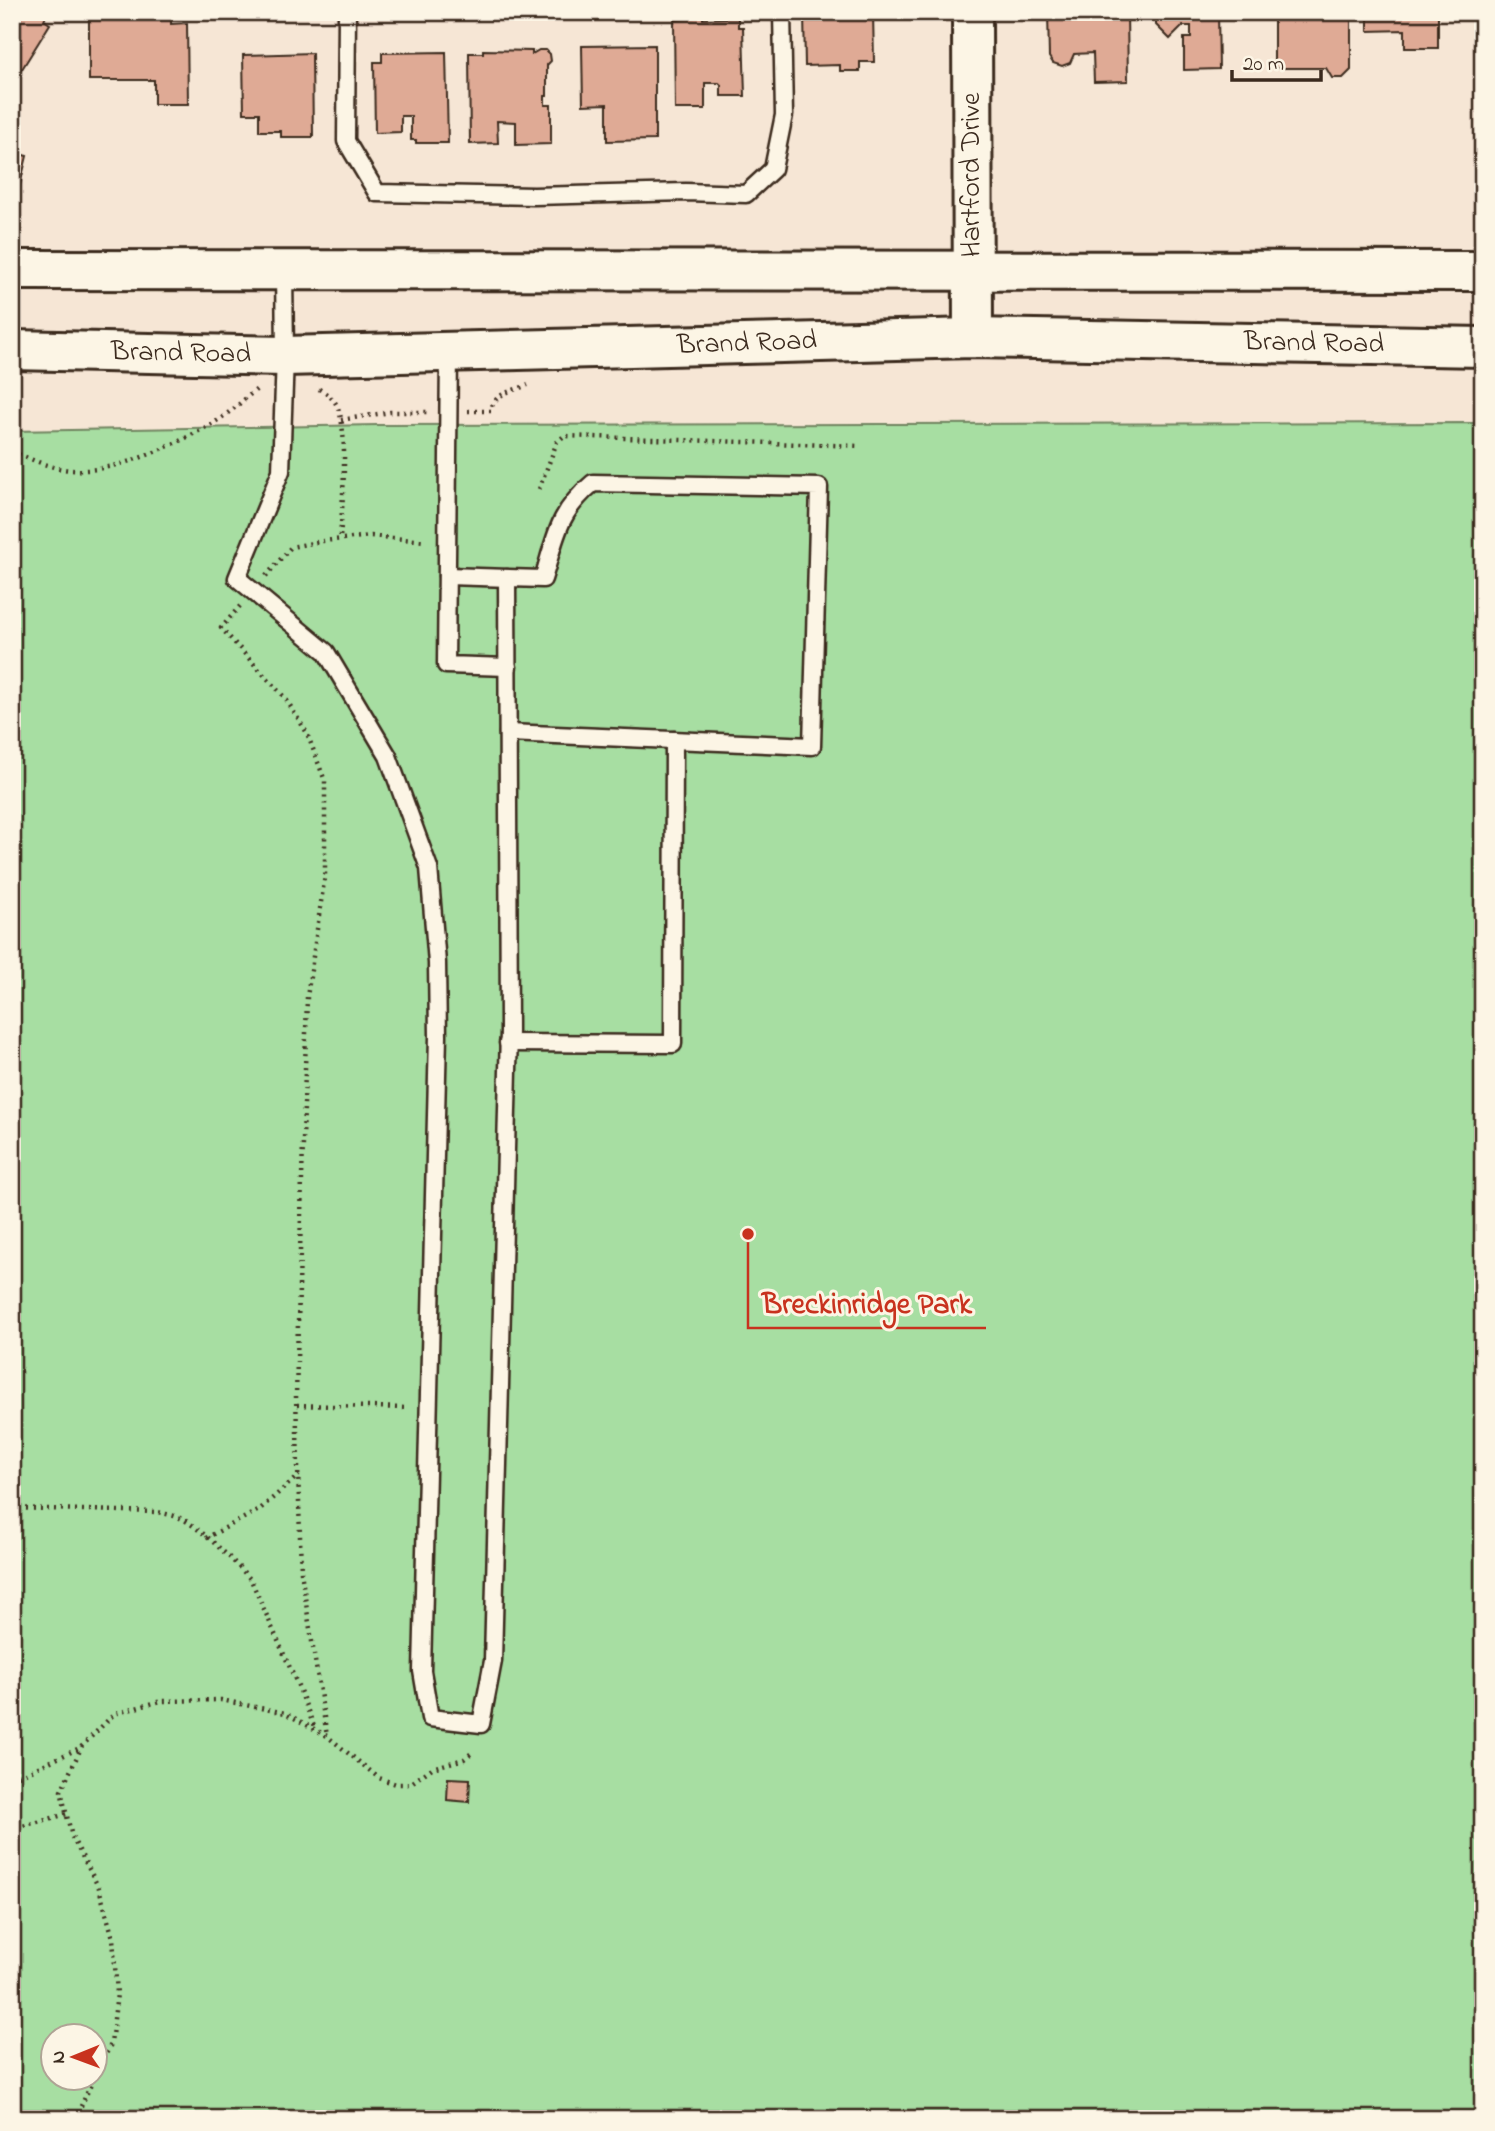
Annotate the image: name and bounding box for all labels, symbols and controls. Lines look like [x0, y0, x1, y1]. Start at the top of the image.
scale bar [1232, 38, 1322, 82]
text: 20 m [1243, 50, 1284, 80]
street label: Hartford Drive [952, 92, 993, 258]
street label: Brand Road [675, 321, 818, 367]
street label: Brand Road [1243, 322, 1385, 366]
street label: Brand Road [110, 332, 252, 376]
callout: Breckinridge Park [748, 1277, 986, 1328]
text: Breckinridge Park [760, 1284, 973, 1329]
north arrow [38, 2022, 108, 2092]
text: N [46, 2050, 73, 2064]

